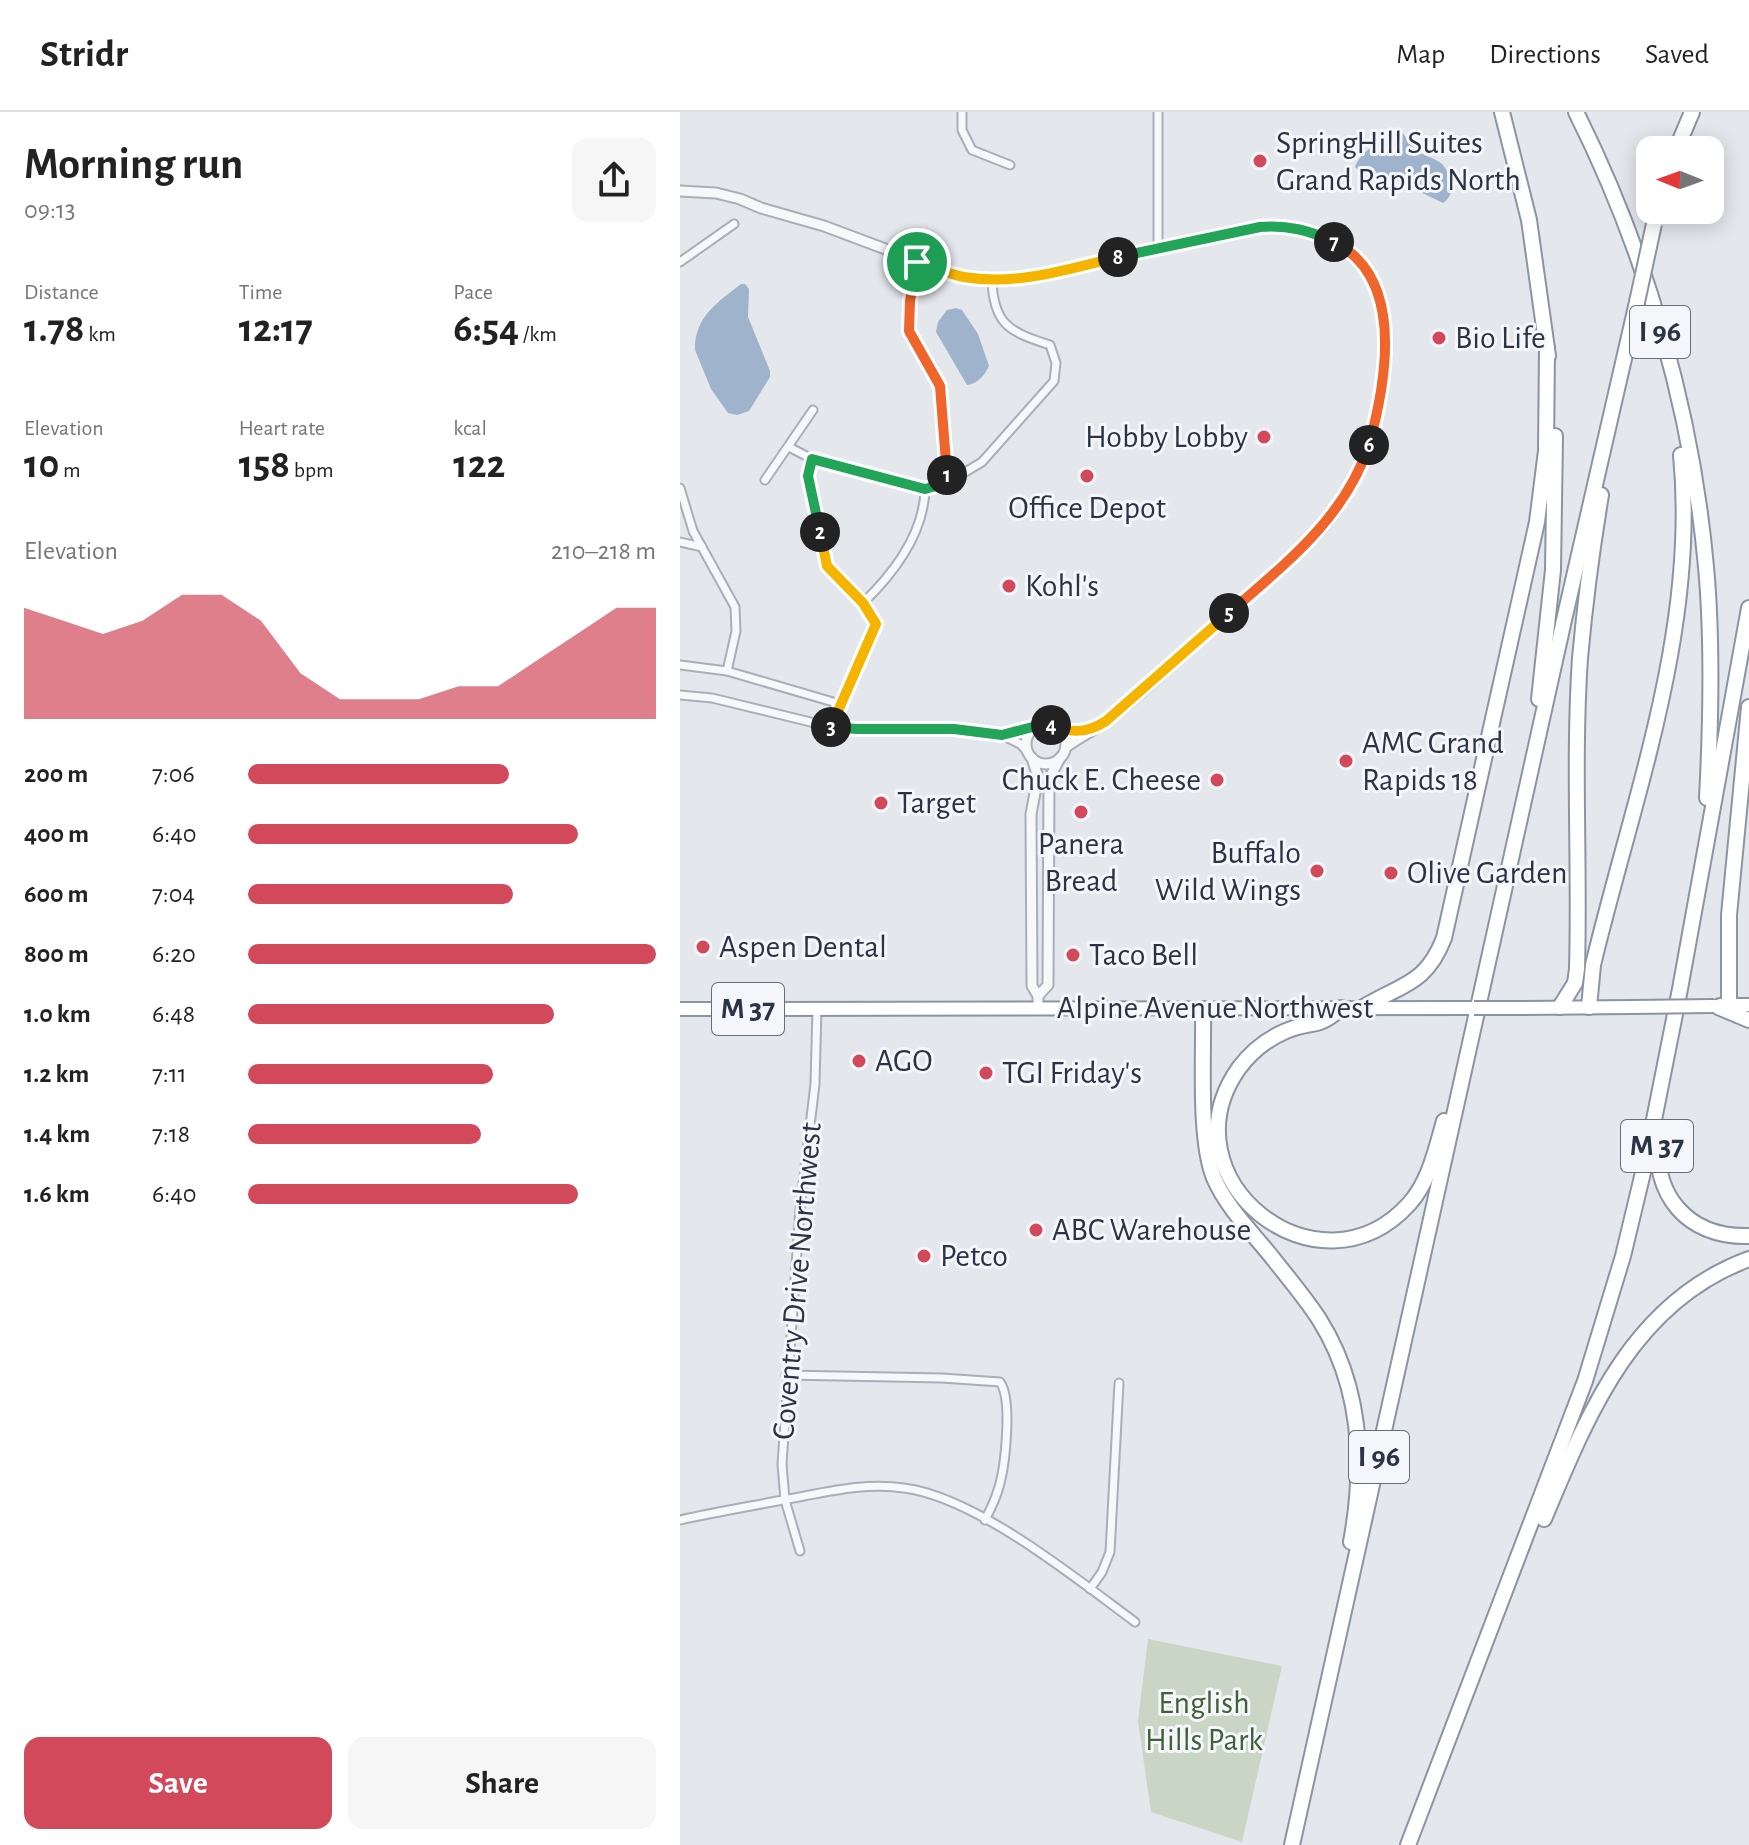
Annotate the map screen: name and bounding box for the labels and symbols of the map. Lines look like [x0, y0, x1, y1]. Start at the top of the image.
place label: SpringHill Suites Grand Rapids North [1276, 127, 1521, 196]
north arrow [1636, 136, 1724, 224]
marker: SpringHill Suites Grand Rapids North [1251, 152, 1269, 170]
pin: 7 [1314, 222, 1354, 262]
pin [883, 228, 951, 296]
pin: 8 [1098, 237, 1138, 277]
road number: I 96 [1630, 306, 1690, 358]
place label: Bio Life [1455, 322, 1546, 354]
marker: Bio Life [1430, 329, 1448, 347]
place label: Hobby Lobby [1085, 421, 1248, 453]
pin: 6 [1349, 425, 1389, 465]
marker: Hobby Lobby [1255, 428, 1273, 446]
pin: 1 [927, 455, 967, 495]
marker: Office Depot [1078, 467, 1096, 485]
place label: Office Depot [1008, 492, 1166, 524]
pin: 2 [800, 512, 840, 552]
place label: Kohl's [1025, 570, 1099, 602]
marker: Kohl's [1000, 577, 1018, 595]
pin: 5 [1209, 593, 1249, 633]
pin: 4 [1031, 705, 1071, 745]
pin: 3 [811, 707, 851, 747]
place label: AMC Grand Rapids 18 [1362, 727, 1504, 796]
marker: AMC Grand Rapids 18 [1337, 752, 1355, 770]
place label: Chuck E. Cheese [1002, 764, 1201, 796]
marker: Chuck E. Cheese [1208, 771, 1226, 789]
place label: Target [897, 787, 976, 819]
marker: Target [872, 794, 890, 812]
marker: Panera Bread [1072, 803, 1090, 821]
place label: Panera Bread [1038, 828, 1124, 897]
place label: Buffalo Wild Wings [1155, 837, 1301, 906]
place label: Olive Garden [1407, 857, 1568, 889]
marker: Buffalo Wild Wings [1308, 862, 1326, 880]
marker: Olive Garden [1382, 864, 1400, 882]
place label: Aspen Dental [719, 931, 887, 963]
marker: Aspen Dental [694, 938, 712, 956]
place label: Taco Bell [1089, 939, 1198, 971]
marker: Taco Bell [1064, 946, 1082, 964]
road number: M 37 [712, 983, 784, 1035]
street label: Alpine Avenue Northwest [1057, 992, 1373, 1024]
place label: AGO [875, 1045, 933, 1077]
marker: AGO [850, 1052, 868, 1070]
place label: TGI Friday's [1002, 1057, 1142, 1089]
marker: TGI Friday's [977, 1064, 995, 1082]
road number: M 37 [1621, 1120, 1693, 1172]
street label: Coventry Drive Northwest [767, 1121, 827, 1441]
place label: ABC Warehouse [1052, 1214, 1251, 1246]
marker: ABC Warehouse [1027, 1221, 1045, 1239]
place label: Petco [940, 1240, 1008, 1272]
marker: Petco [915, 1247, 933, 1265]
road number: I 96 [1349, 1431, 1409, 1483]
park label: English Hills Park [1145, 1687, 1263, 1756]

